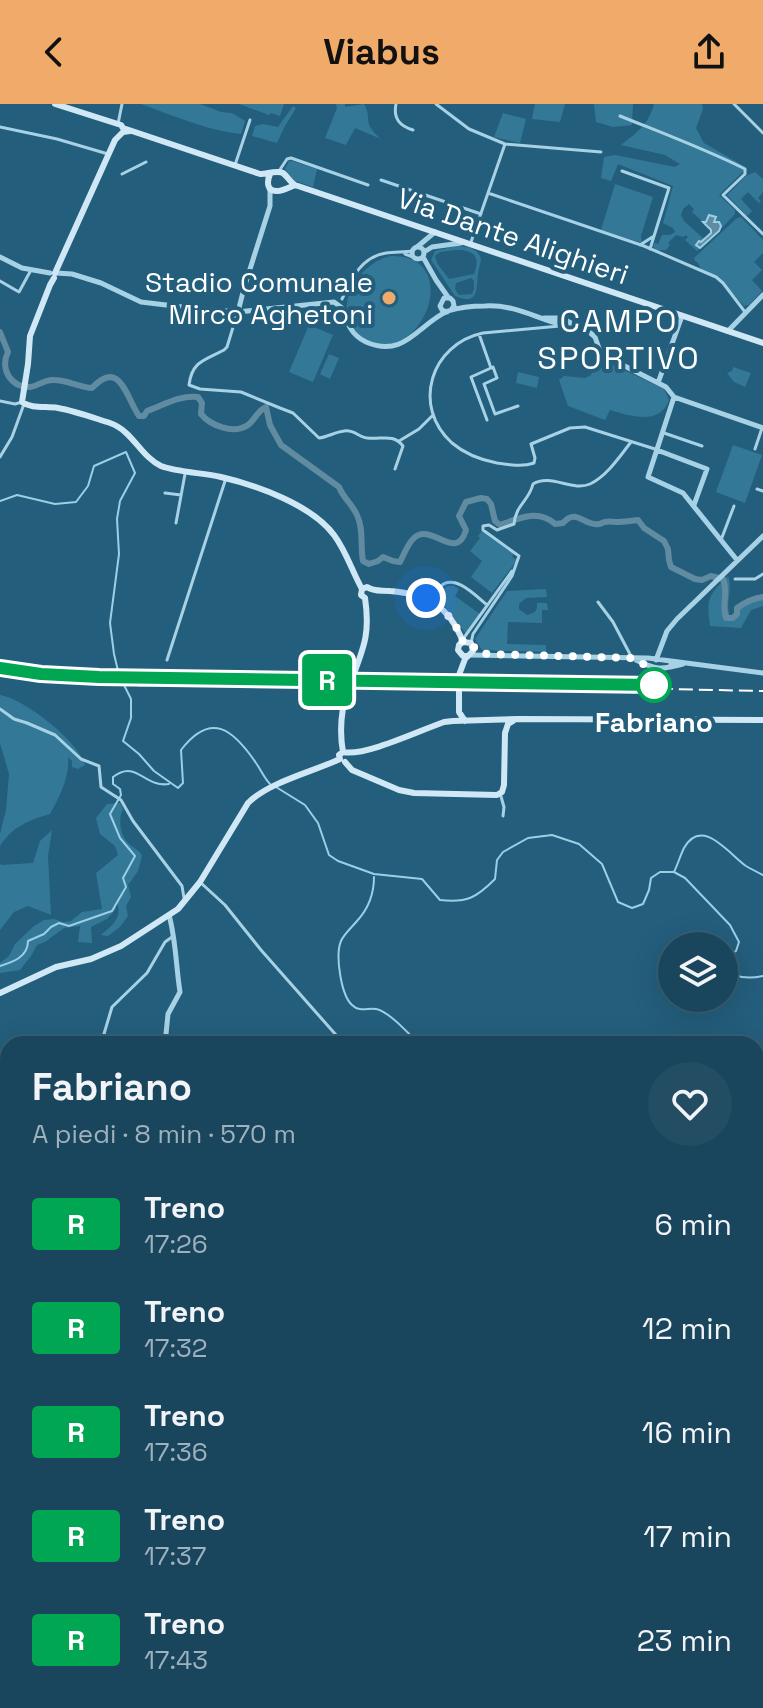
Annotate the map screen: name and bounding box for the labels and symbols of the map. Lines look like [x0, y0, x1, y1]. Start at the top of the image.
street label: Via Dante Alighieri [393, 180, 633, 292]
place label: Stadio Comunale Mirco Aghetoni [145, 264, 373, 332]
marker: Stadio Comunale Mirco Aghetoni [380, 289, 398, 307]
district label: CAMPO SPORTIVO [537, 301, 701, 378]
your location [406, 578, 446, 618]
line badge: R [301, 654, 353, 706]
marker: Fabriano [637, 668, 671, 702]
place label: Fabriano [595, 704, 713, 740]

